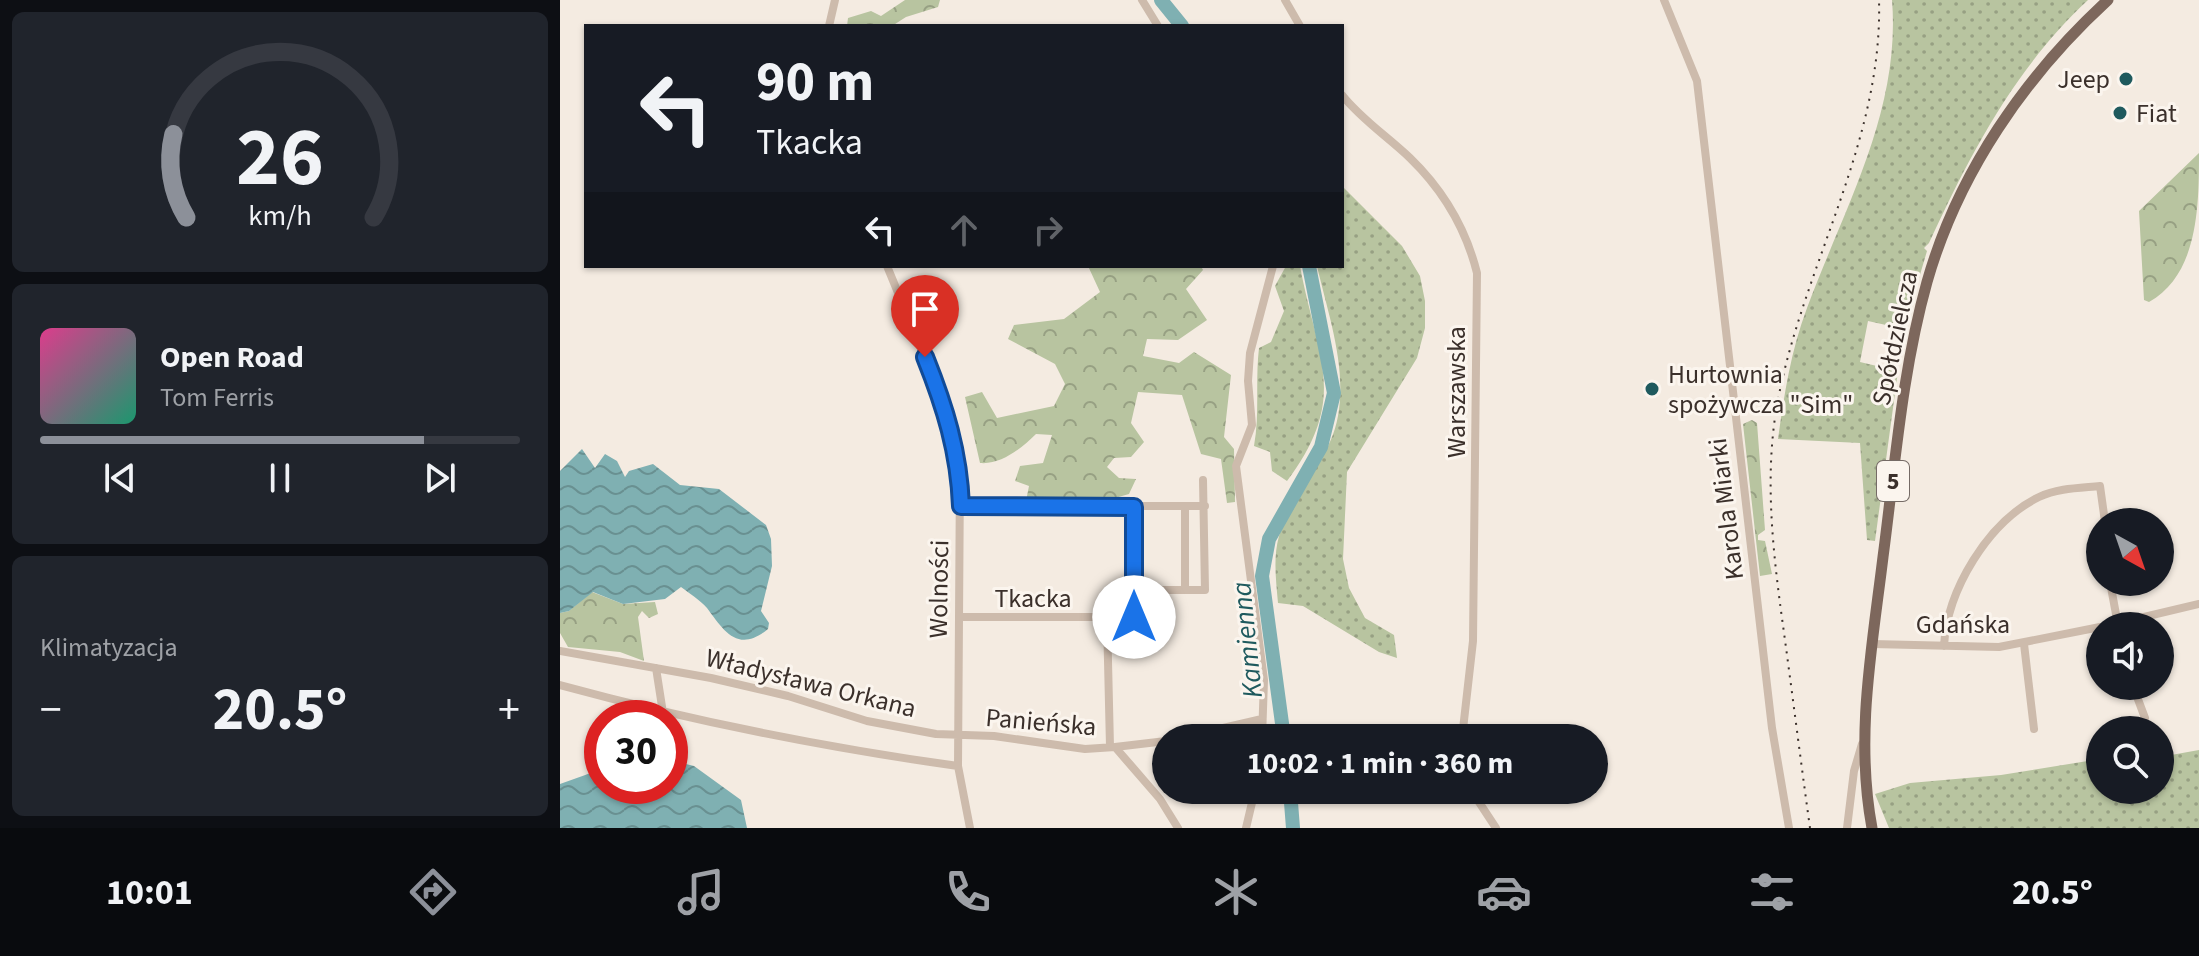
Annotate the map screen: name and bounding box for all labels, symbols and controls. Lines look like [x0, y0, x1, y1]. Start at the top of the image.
text: 90 m [756, 43, 874, 122]
icon: left [624, 56, 728, 160]
place label: Jeep [2057, 61, 2110, 98]
marker: Jeep [2117, 70, 2135, 88]
place label: Fiat [2136, 95, 2177, 132]
text: 26 [236, 99, 324, 217]
marker: Fiat [2111, 104, 2129, 122]
text: Tkacka [756, 117, 863, 168]
text: km/h [248, 196, 312, 236]
icon: left [858, 208, 902, 252]
icon: ahead [942, 208, 986, 252]
icon: right [1026, 208, 1070, 252]
street label: Spółdzielcza [1863, 267, 1927, 409]
pin [891, 275, 959, 357]
icon: arrive [903, 287, 947, 331]
street label: Warszawska [1438, 326, 1475, 458]
text: Open Road [160, 336, 304, 379]
place label: Hurtownia spożywcza "Sim" [1668, 356, 1853, 423]
text: Tom Ferris [160, 379, 274, 416]
marker: Hurtownia spożywcza "Sim" [1643, 380, 1661, 398]
street label: Karola Miarki [1699, 436, 1753, 582]
icon: previous [98, 456, 142, 500]
icon: pause [258, 456, 302, 500]
icon: next [418, 456, 462, 500]
road number: 5 [1877, 461, 1909, 501]
north arrow [2086, 508, 2174, 596]
map controls [2086, 508, 2174, 804]
street label: Wolności [920, 539, 958, 639]
position arrow [1092, 575, 1176, 659]
street label: Tkacka [994, 580, 1072, 617]
water label: Kamienna [1221, 580, 1273, 700]
street label: Gdańska [1916, 606, 2010, 643]
button: sound [2086, 612, 2174, 700]
text: Klimatyzacja [40, 629, 178, 666]
street label: Władysława Orkana [702, 639, 920, 727]
text: 20.5° [213, 668, 347, 753]
text: − [40, 679, 62, 742]
text: + [498, 679, 520, 742]
street label: Panieńska [984, 699, 1098, 745]
speed limit sign: 30 [584, 700, 688, 804]
button: search [2086, 716, 2174, 804]
text: 10:02 · 1 min · 360 m [1247, 742, 1513, 785]
icon: directions [405, 864, 461, 920]
icon: music [673, 864, 729, 920]
icon: phone [940, 864, 996, 920]
icon: climate [1208, 864, 1264, 920]
icon: car [1476, 864, 1532, 920]
icon: filters [1744, 864, 1800, 920]
text: 10:01 [106, 867, 193, 918]
text: 20.5° [2012, 867, 2093, 918]

